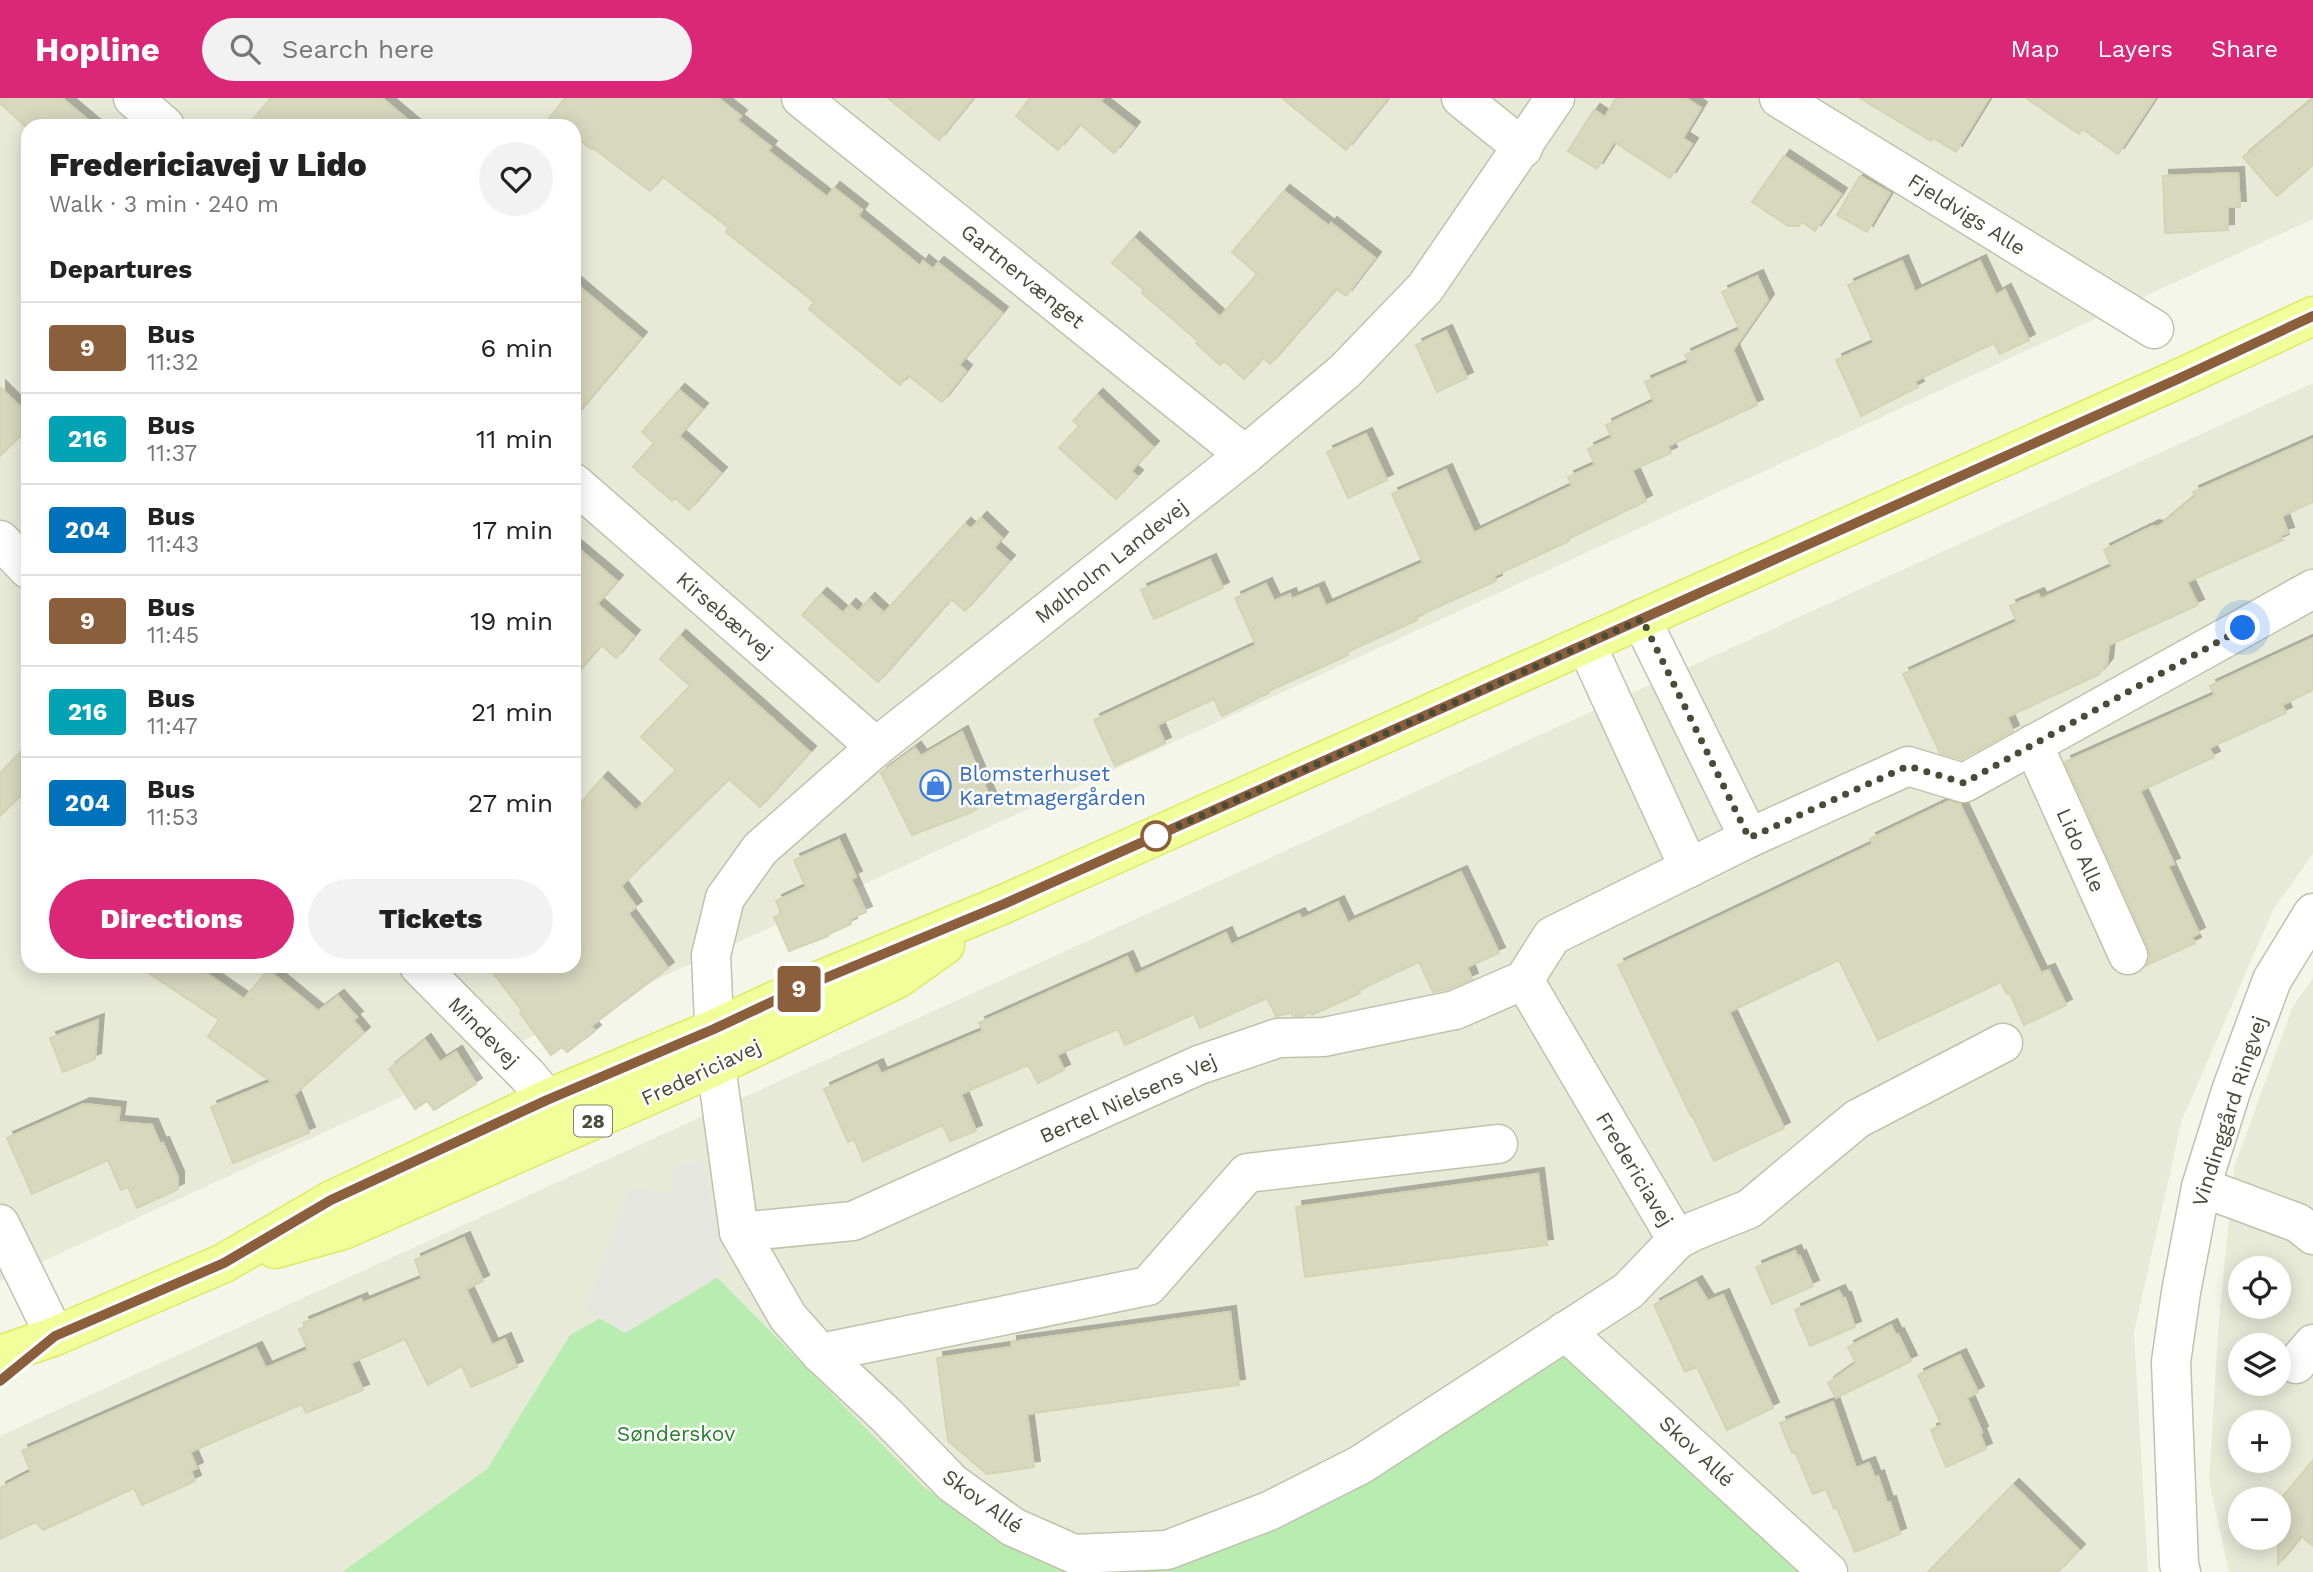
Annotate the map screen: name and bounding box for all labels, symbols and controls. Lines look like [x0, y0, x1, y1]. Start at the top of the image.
search box [202, 18, 692, 81]
text: Hopline [35, 30, 160, 69]
icon: search [226, 30, 264, 68]
text: Search here [282, 34, 434, 64]
text: Map [2011, 35, 2059, 63]
text: Layers [2097, 35, 2173, 63]
text: Share [2211, 35, 2278, 63]
button: heart [479, 142, 553, 216]
text: Fredericiavej v Lido [49, 145, 367, 184]
street label: Fjeldvigs Alle [1904, 168, 2030, 260]
text: Walk · 3 min · 240 m [49, 191, 279, 218]
street label: Gartnervænget [956, 219, 1090, 334]
text: Departures [49, 254, 192, 284]
text: Bus [147, 319, 195, 349]
text: 6 min [481, 333, 553, 363]
text: 9 [80, 334, 95, 362]
text: 11:32 [147, 349, 199, 376]
text: Bus [147, 410, 195, 440]
text: 11 min [476, 424, 553, 454]
text: 216 [68, 425, 107, 453]
text: 11:37 [147, 440, 197, 467]
street label: Mølholm Landevej [1030, 494, 1192, 628]
text: Bus [147, 501, 195, 531]
text: 17 min [472, 515, 553, 545]
text: 204 [65, 516, 110, 544]
text: 11:43 [147, 531, 199, 558]
street label: Kirsebærvej [672, 566, 778, 664]
text: Bus [147, 592, 195, 622]
text: 19 min [470, 606, 553, 636]
text: 9 [80, 607, 95, 635]
your location [2225, 610, 2260, 645]
text: 11:45 [147, 622, 199, 649]
text: Bus [147, 683, 195, 713]
text: 21 min [471, 697, 553, 727]
text: 216 [68, 698, 107, 726]
text: 11:47 [147, 713, 198, 740]
place label: Blomsterhuset Karetmagergården [959, 761, 1146, 810]
shop icon: Blomsterhuset Karetmagergården [919, 768, 953, 802]
text: Bus [147, 774, 195, 804]
text: 27 min [468, 788, 553, 818]
text: 204 [65, 789, 110, 817]
text: 11:53 [147, 804, 199, 831]
street label: Lido Alle [2051, 804, 2111, 896]
unlabelled marker [1141, 821, 1171, 851]
button: Directions [49, 879, 294, 959]
button: Tickets [308, 879, 553, 959]
line badge: 9 [776, 966, 822, 1012]
text: 9 [792, 975, 806, 1003]
street label: Mindevej [443, 991, 525, 1073]
street label: Vindinggård Ringvej [2186, 1013, 2272, 1209]
street label: Fredericiavej [637, 1033, 765, 1111]
street label: Bertel Nielsens Vej [1036, 1048, 1220, 1148]
road number: 28 [574, 1105, 612, 1136]
street label: Fredericiavej [1591, 1107, 1679, 1231]
map controls [2228, 1256, 2291, 1550]
button: locate [2228, 1256, 2291, 1319]
button: layers [2228, 1333, 2291, 1396]
street label: Skov Allé [1654, 1410, 1740, 1492]
button: + [2228, 1410, 2291, 1473]
park label: Sønderskov [617, 1421, 735, 1446]
street label: Skov Allé [938, 1464, 1028, 1538]
button: − [2228, 1487, 2291, 1550]

